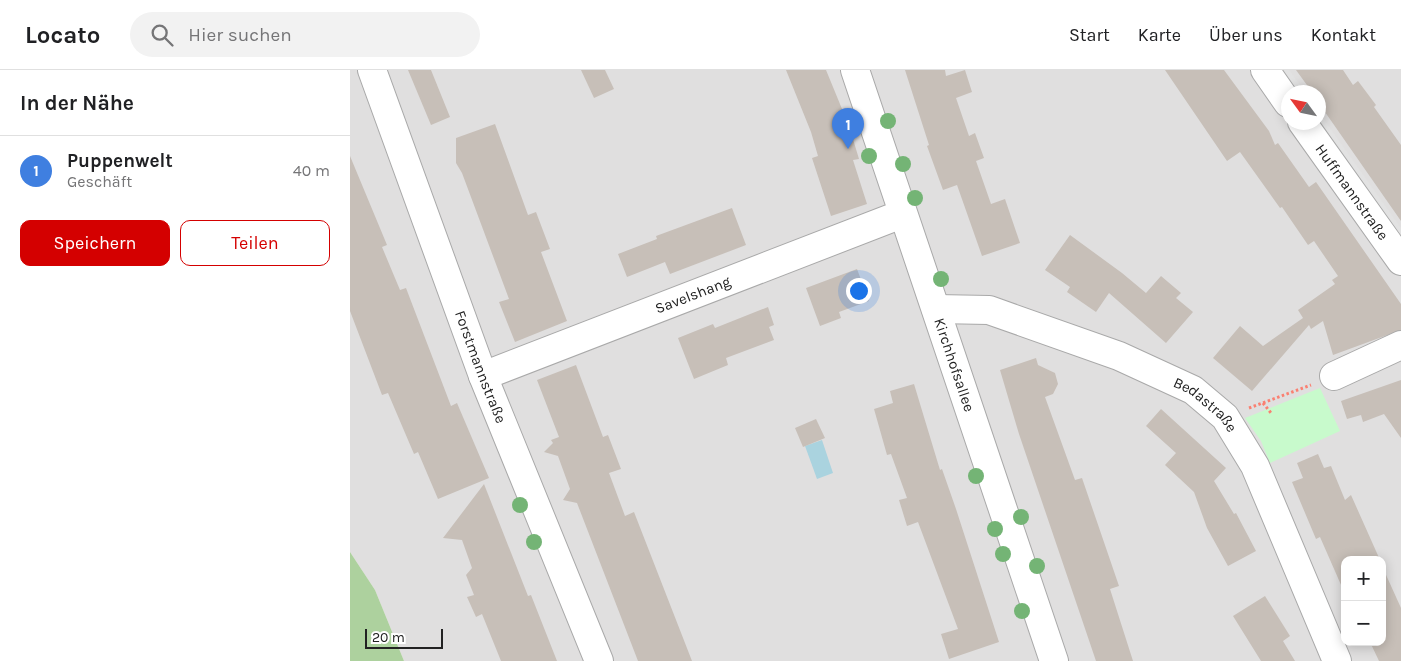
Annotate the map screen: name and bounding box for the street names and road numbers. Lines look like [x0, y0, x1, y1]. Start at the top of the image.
street label: Huffmannstraße [1311, 140, 1392, 244]
street label: Savelshang [653, 272, 734, 318]
street label: Forstmannstraße [451, 308, 510, 426]
street label: Kirchhofsallee [930, 315, 978, 414]
street label: Bedastraße [1171, 373, 1241, 435]

